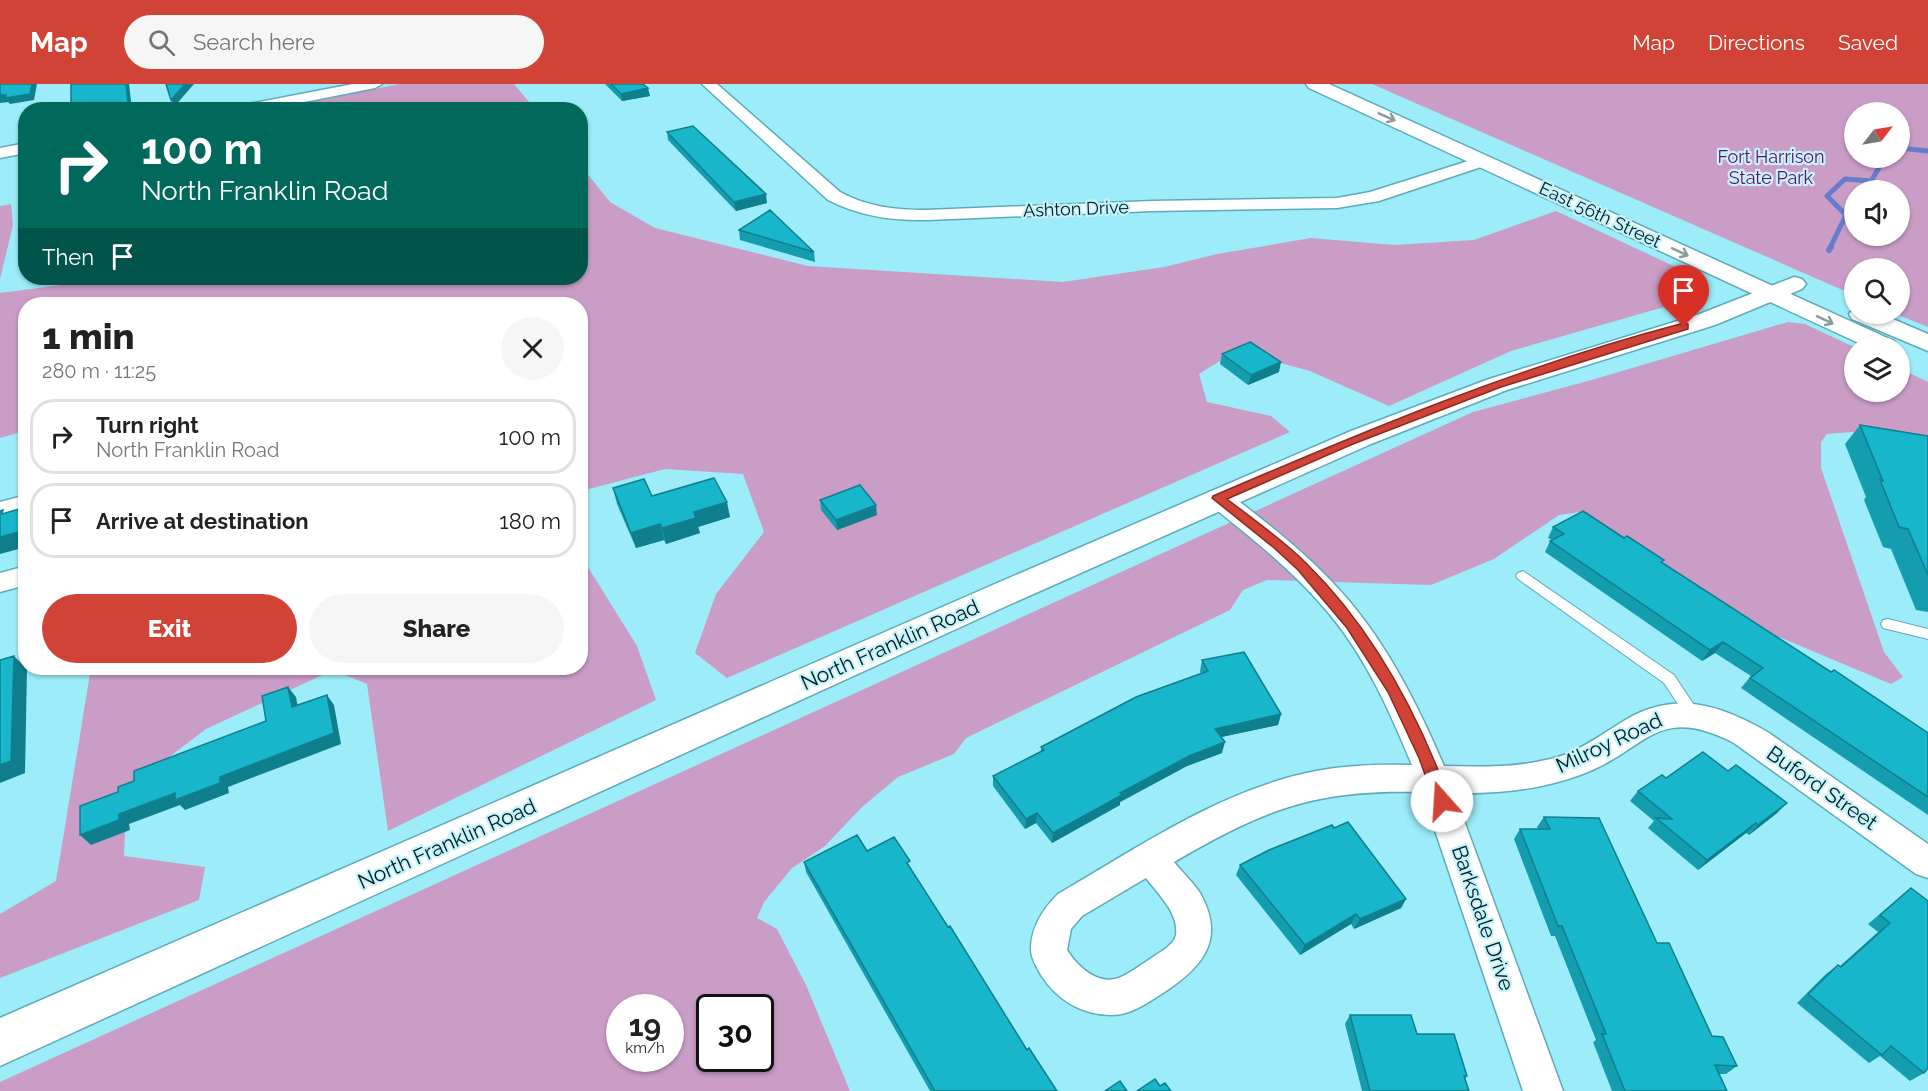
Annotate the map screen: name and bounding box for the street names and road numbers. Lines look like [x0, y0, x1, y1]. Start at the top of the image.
street label: East 56th Street [1536, 177, 1664, 252]
street label: Ashton Drive [1023, 196, 1130, 221]
street label: North Franklin Road [797, 594, 983, 695]
street label: Milroy Road [1552, 707, 1666, 778]
street label: Buford Street [1762, 740, 1882, 835]
street label: North Franklin Road [354, 793, 540, 894]
street label: Barksdale Drive [1447, 842, 1520, 994]

